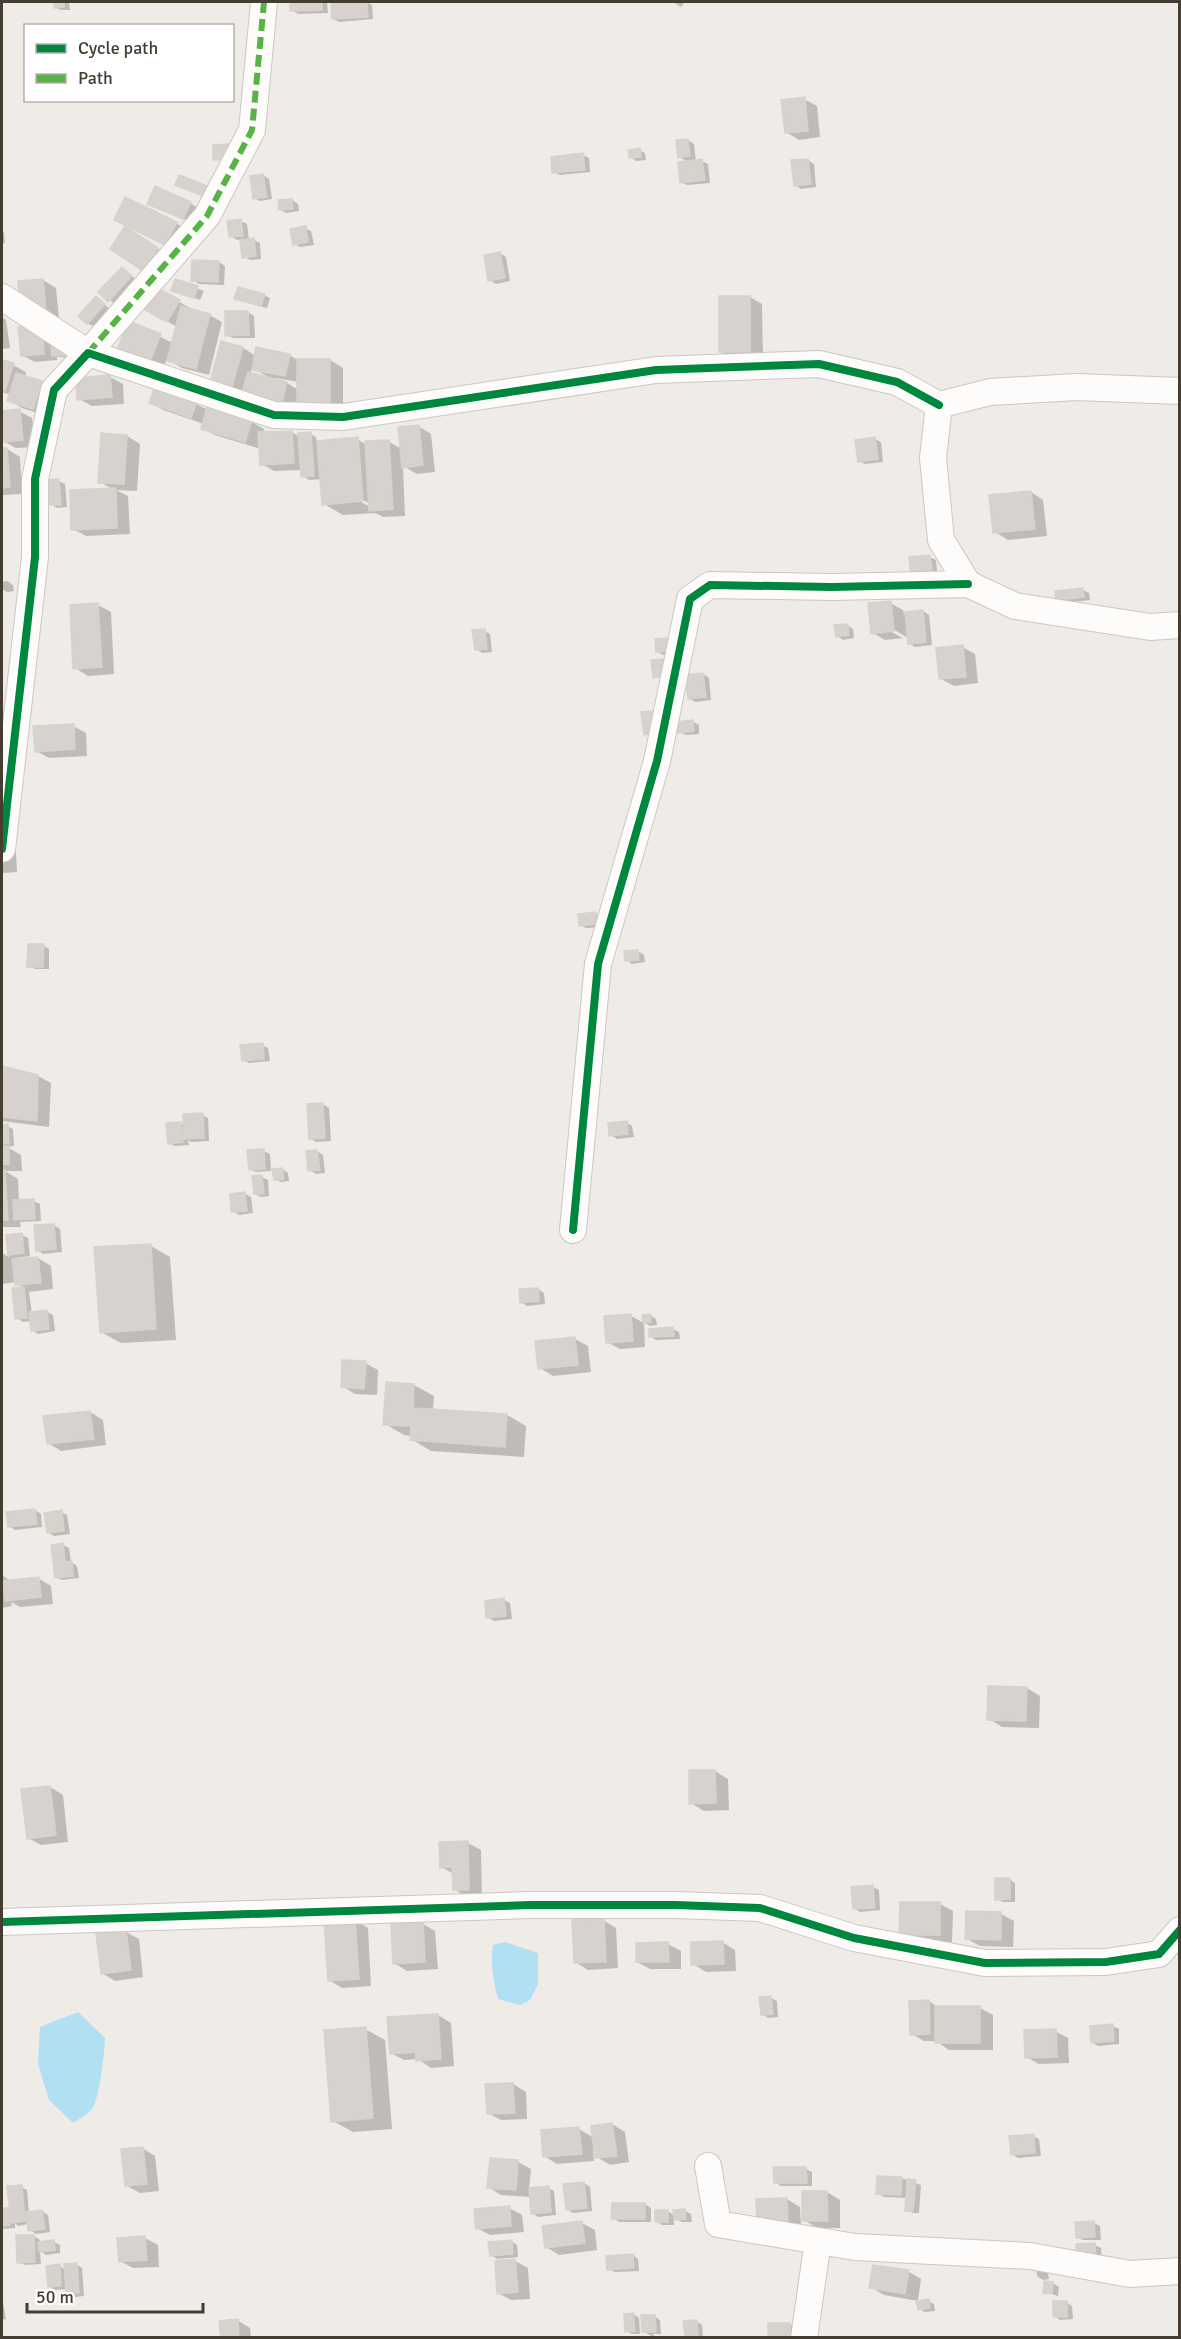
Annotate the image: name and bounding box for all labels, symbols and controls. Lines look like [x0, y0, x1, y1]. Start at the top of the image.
legend [24, 24, 234, 102]
text: Cycle path [78, 37, 158, 59]
text: Path [78, 67, 113, 89]
scale bar [27, 2276, 202, 2314]
text: 50 m [36, 2286, 74, 2308]

